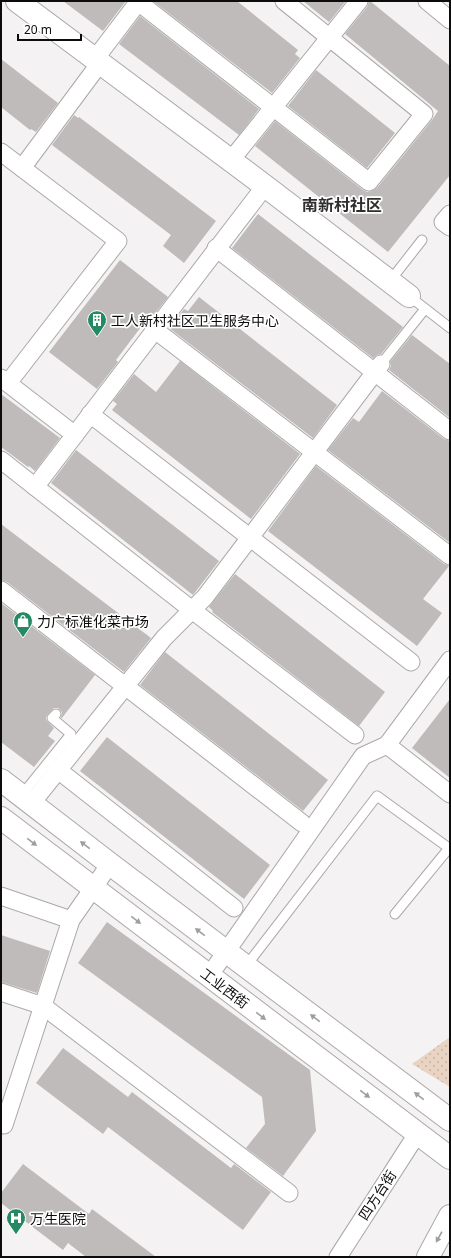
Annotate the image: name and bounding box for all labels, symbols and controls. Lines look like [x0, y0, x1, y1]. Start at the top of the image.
scale bar [18, 16, 81, 42]
text: 20 m [24, 21, 52, 38]
district label: 南新村社区 [302, 194, 382, 216]
building icon: 工人新村社区卫生服务中心 [86, 309, 108, 337]
place label: 工人新村社区卫生服务中心 [111, 311, 279, 330]
shop icon: 力广标准化菜市场 [12, 610, 34, 638]
place label: 力广标准化菜市场 [37, 612, 149, 631]
one-way arrow [27, 837, 37, 845]
one-way arrow [79, 841, 90, 849]
one-way arrow [130, 916, 141, 924]
one-way arrow [194, 928, 205, 936]
street label: 工业西街 [197, 964, 253, 1012]
one-way arrow [256, 1012, 267, 1020]
one-way arrow [310, 1014, 320, 1022]
one-way arrow [360, 1090, 370, 1098]
one-way arrow [413, 1092, 424, 1101]
street label: 四方台街 [354, 1166, 400, 1224]
hospital icon: 万生医院 [5, 1207, 27, 1235]
place label: 万生医院 [30, 1209, 86, 1228]
one-way arrow [436, 1231, 442, 1243]

